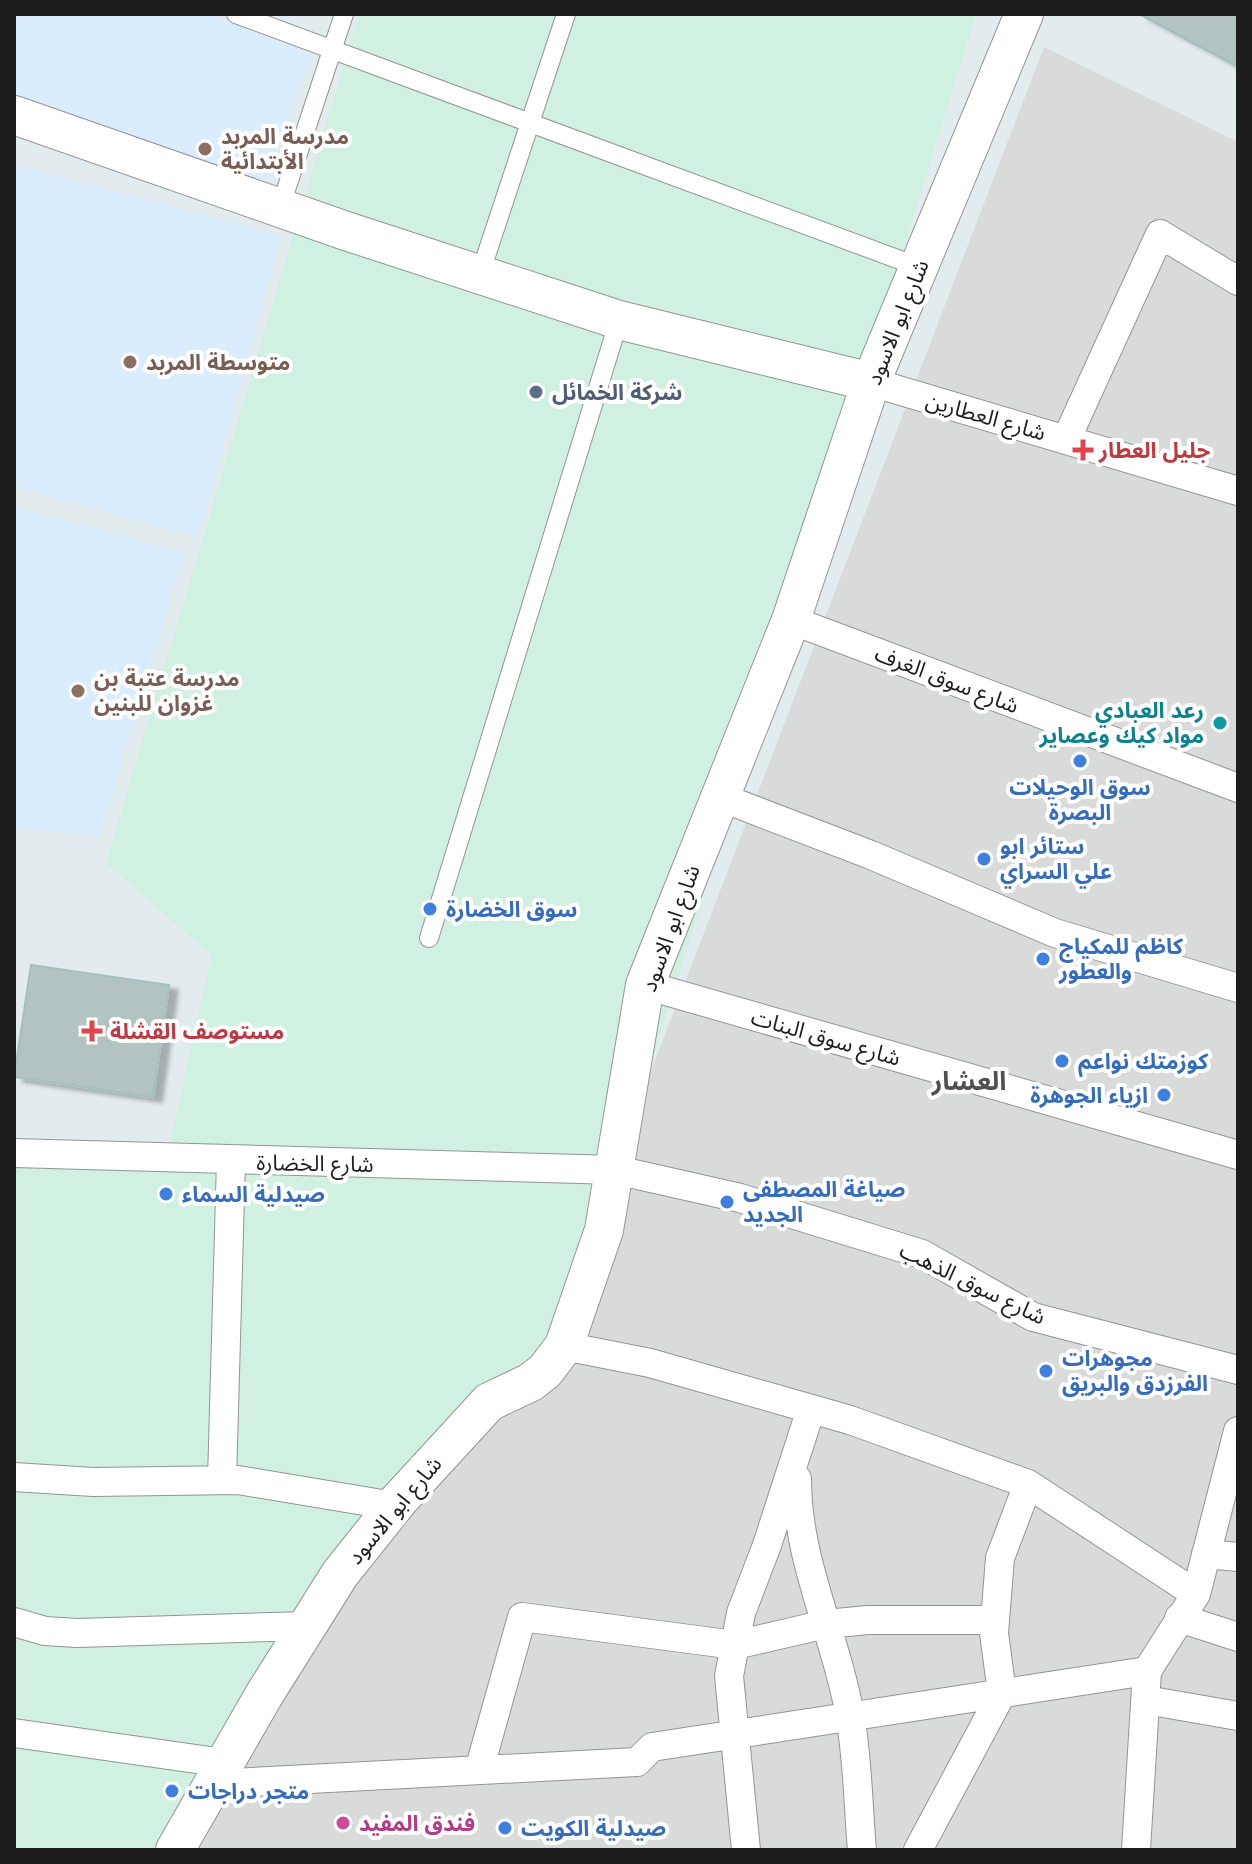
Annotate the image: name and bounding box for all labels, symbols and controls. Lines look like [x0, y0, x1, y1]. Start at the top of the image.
place label: مدرسة المربد الأبتدائية [221, 124, 349, 174]
marker: مدرسة المربد الأبتدائية [196, 140, 214, 158]
street label: شارع ابو الاسود [861, 256, 938, 390]
place label: متوسطة المربد [146, 350, 290, 375]
marker: متوسطة المربد [121, 353, 139, 371]
place label: شركة الخمائل [552, 380, 682, 405]
marker: شركة الخمائل [527, 383, 545, 401]
street label: شارع العطارين [922, 387, 1049, 449]
place label: جليل العطار [1098, 438, 1211, 464]
marker: جليل العطار [1074, 441, 1092, 459]
street label: شارع سوق الغرف [870, 641, 1022, 722]
place label: مدرسة عتبة بن غزوان للبنين [94, 666, 240, 716]
marker: مدرسة عتبة بن غزوان للبنين [69, 682, 87, 700]
place label: رعد العبادي مواد كيك وعصاير [1039, 698, 1204, 748]
marker: رعد العبادي مواد كيك وعصاير [1211, 714, 1229, 732]
marker: سوق الوحيلات البصرة [1071, 752, 1089, 770]
place label: سوق الوحيلات البصرة [1009, 775, 1151, 825]
place label: ستائر ابو علي السراي [1000, 834, 1112, 889]
marker: ستائر ابو علي السراي [975, 850, 993, 868]
street label: شارع ابو الاسود [636, 861, 709, 996]
place label: سوق الخضارة [446, 897, 577, 923]
marker: سوق الخضارة [421, 900, 439, 918]
place label: كاظم للمكياج والعطور [1058, 934, 1184, 985]
marker: كاظم للمكياج والعطور [1034, 950, 1052, 968]
street label: شارع سوق البنات [747, 1004, 903, 1075]
place label: مستوصف القشلة [110, 1019, 284, 1044]
marker: مستوصف القشلة [81, 1020, 103, 1042]
place label: كوزمتك نواعم [1078, 1049, 1209, 1078]
marker: كوزمتك نواعم [1053, 1052, 1071, 1070]
district label: العشار [931, 1066, 1006, 1096]
place label: ازياء الجوهرة [1030, 1083, 1148, 1109]
marker: ازياء الجوهرة [1155, 1086, 1173, 1104]
street label: شارع الخضارة [256, 1150, 374, 1181]
place label: صياغة المصطفى الجديد [743, 1177, 905, 1227]
place label: صيدلية السماء [182, 1182, 325, 1207]
marker: صيدلية السماء [157, 1185, 175, 1203]
marker: صياغة المصطفى الجديد [718, 1193, 736, 1211]
street label: شارع سوق الذهب [894, 1237, 1050, 1333]
place label: مجوهرات الفرزدق والبريق [1062, 1346, 1208, 1397]
marker: مجوهرات الفرزدق والبريق [1037, 1362, 1055, 1380]
street label: شارع ابو الاسود [342, 1451, 450, 1572]
place label: متجر دراجات [188, 1779, 309, 1805]
marker: متجر دراجات [163, 1782, 181, 1800]
place label: فندق المفيد [359, 1811, 475, 1836]
marker: فندق المفيد [334, 1814, 352, 1832]
place label: صيدلية الكويت [521, 1816, 666, 1841]
marker: صيدلية الكويت [496, 1819, 514, 1837]

